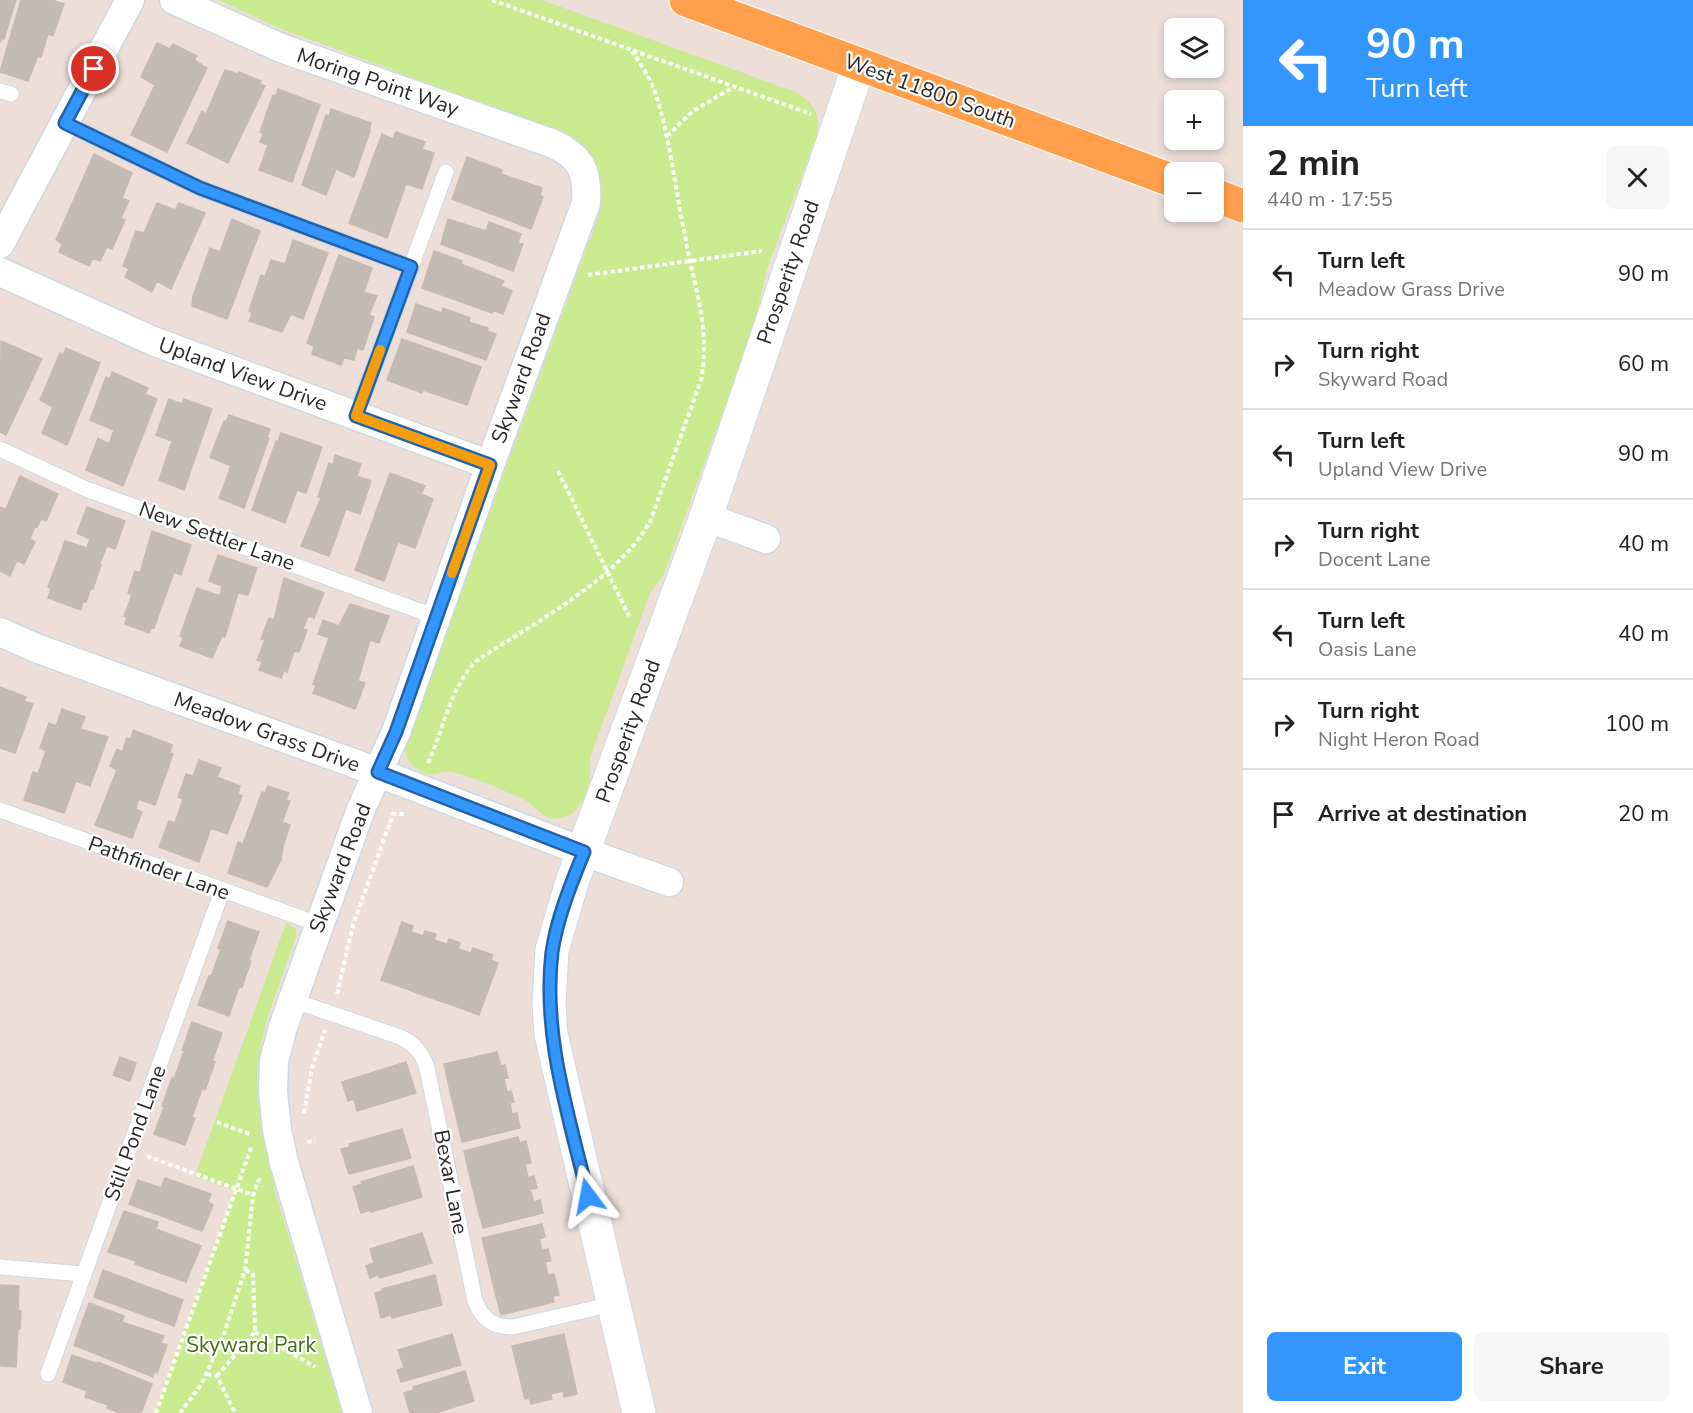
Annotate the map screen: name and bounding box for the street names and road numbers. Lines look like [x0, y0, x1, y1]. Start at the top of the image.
street label: Moring Point Way [293, 41, 463, 123]
street label: West 11800 South [841, 47, 1019, 135]
street label: Prosperity Road [750, 196, 826, 348]
street label: Skyward Road [484, 309, 558, 447]
street label: Upland View Drive [155, 330, 331, 418]
street label: New Settler Lane [135, 495, 299, 577]
street label: Prosperity Road [589, 655, 667, 807]
street label: Meadow Grass Drive [170, 685, 364, 779]
street label: Skyward Road [302, 799, 378, 937]
street label: Pathfinder Lane [84, 829, 234, 907]
street label: Still Pond Lane [97, 1061, 173, 1205]
street label: Bexar Lane [427, 1127, 475, 1237]

